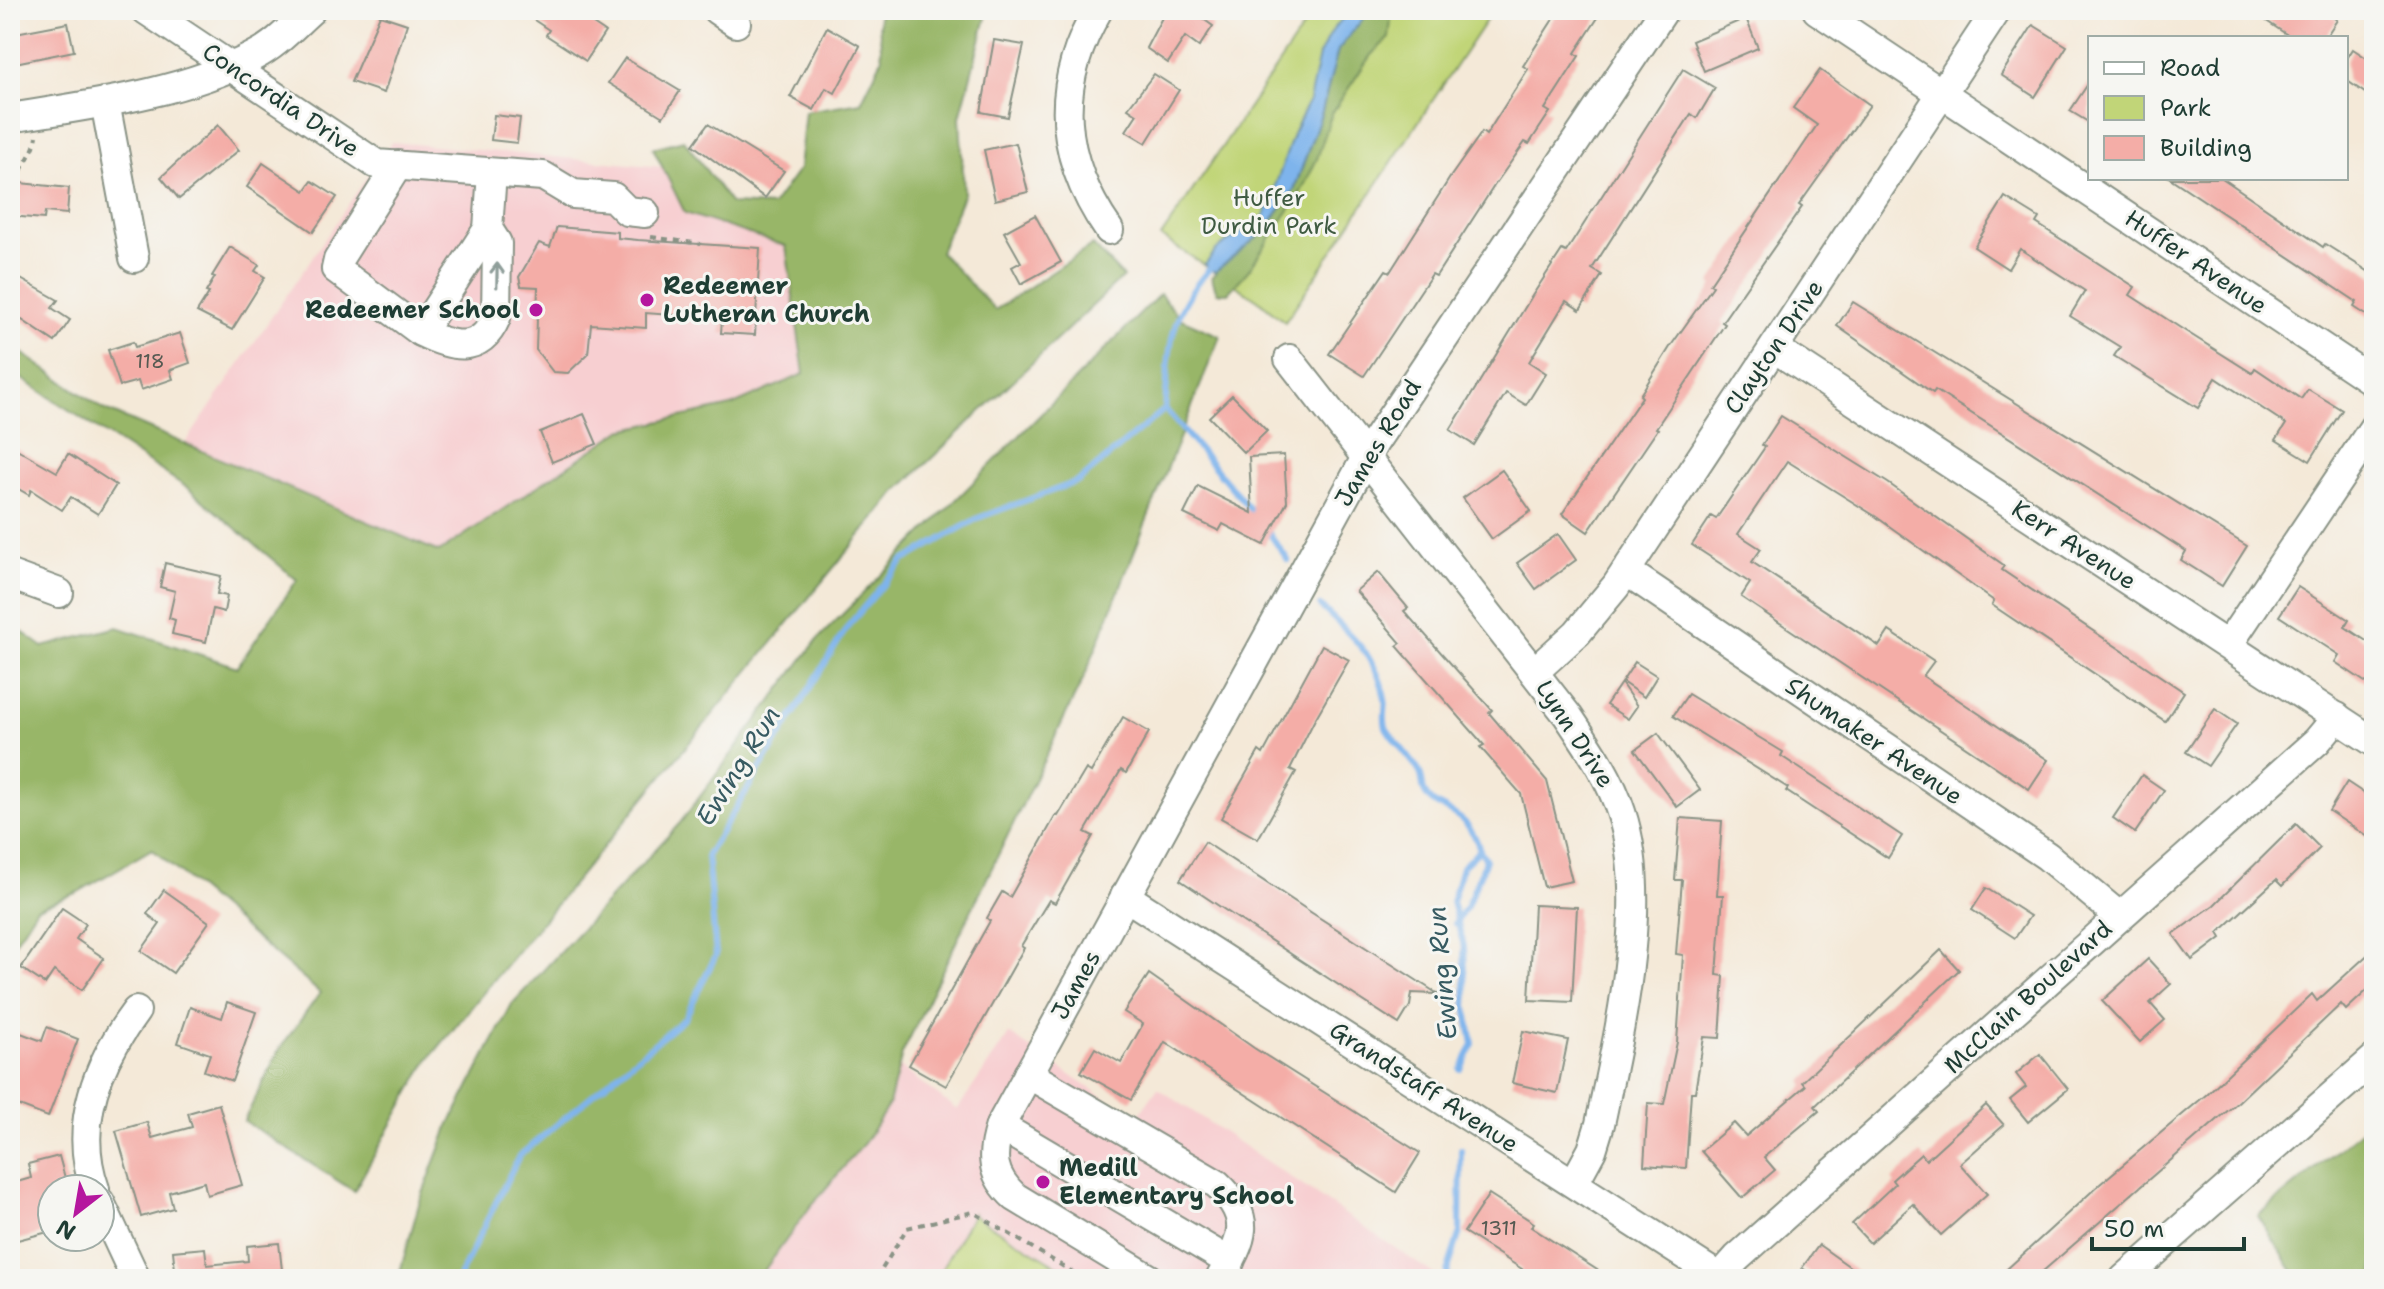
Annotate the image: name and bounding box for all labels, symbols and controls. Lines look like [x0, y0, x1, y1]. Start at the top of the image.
street label: Concordia Drive [196, 36, 366, 164]
legend [2088, 36, 2348, 180]
text: Road [2160, 52, 2220, 84]
text: Park [2160, 92, 2212, 124]
text: Building [2160, 132, 2252, 164]
park label: Huffer Durdin Park [1201, 182, 1337, 242]
street label: Huffer Avenue [2118, 202, 2274, 322]
one-way arrow [489, 262, 504, 289]
place label: Redeemer Lutheran Church [663, 270, 870, 330]
street label: Clayton Drive [1717, 273, 1831, 421]
marker: Redeemer Lutheran Church [638, 291, 656, 309]
place label: Redeemer School [305, 294, 520, 326]
marker: Redeemer School [527, 301, 545, 319]
house number: 118 [135, 348, 165, 374]
street label: James Road [1327, 373, 1429, 513]
street label: Kerr Avenue [2006, 493, 2142, 597]
street label: Shumaker Avenue [1779, 670, 1969, 812]
street label: Lynn Drive [1528, 674, 1622, 794]
water label: Ewing Run [687, 700, 788, 832]
water label: Ewing Run [1418, 905, 1465, 1041]
street label: McClain Boulevard [1937, 913, 2119, 1081]
street label: James [1044, 945, 1108, 1025]
street label: Grandstaff Avenue [1323, 1014, 1525, 1160]
place label: Medill Elementary School [1059, 1152, 1294, 1212]
north arrow [36, 1173, 116, 1253]
marker: Medill Elementary School [1034, 1173, 1052, 1191]
scale bar [2092, 1201, 2244, 1251]
text: N [51, 1213, 81, 1247]
text: 50 m [2104, 1213, 2164, 1245]
house number: 1311 [1481, 1215, 1517, 1241]

